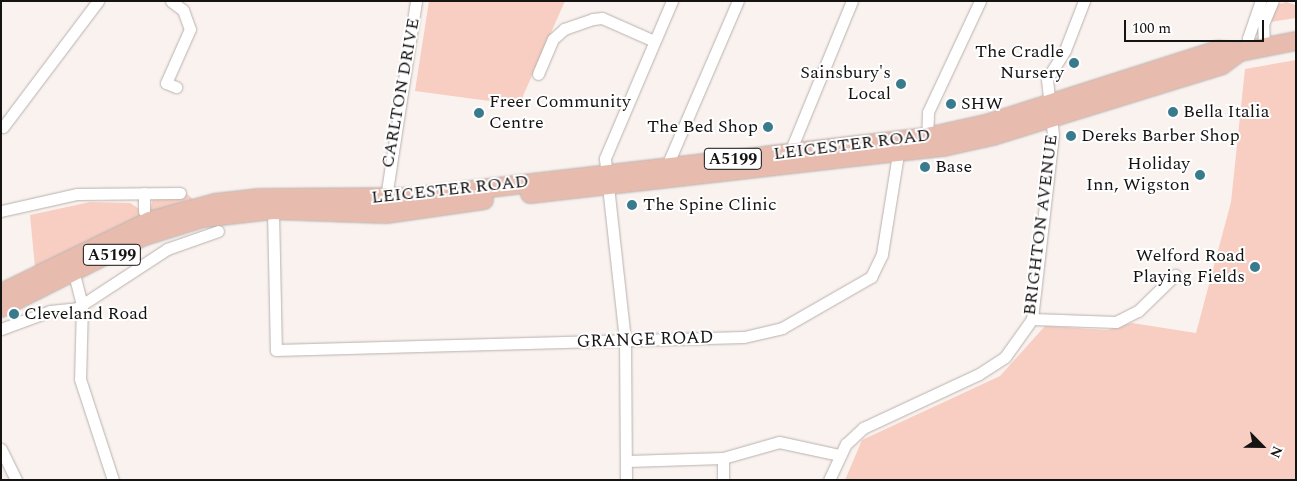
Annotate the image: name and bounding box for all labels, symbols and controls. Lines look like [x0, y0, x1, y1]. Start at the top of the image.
scale bar [1127, 10, 1267, 42]
street label: CARLTON DRIVE [377, 16, 425, 170]
text: 100 m [1132, 17, 1171, 40]
place label: The Cradle Nursery [975, 42, 1064, 84]
marker: The Cradle Nursery [1068, 57, 1080, 69]
place label: Sainsbury's Local [800, 63, 891, 106]
marker: Sainsbury's Local [895, 78, 907, 90]
place label: Freer Community Centre [489, 92, 631, 134]
place label: SHW [961, 93, 1003, 115]
marker: SHW [945, 98, 957, 110]
place label: Bella Italia [1183, 101, 1269, 123]
marker: Bella Italia [1167, 106, 1179, 118]
marker: Freer Community Centre [473, 107, 485, 119]
place label: The Bed Shop [647, 116, 758, 138]
marker: The Bed Shop [762, 121, 774, 133]
street label: LEICESTER ROAD [772, 125, 932, 165]
place label: Dereks Barber Shop [1081, 125, 1240, 147]
marker: Dereks Barber Shop [1065, 130, 1077, 142]
street label: BRIGHTON AVENUE [1019, 133, 1063, 317]
road number: A5199 [703, 146, 763, 172]
place label: Holiday Inn, Wigston [1086, 154, 1190, 196]
place label: Base [935, 156, 972, 178]
marker: Base [919, 161, 931, 173]
marker: Holiday Inn, Wigston [1194, 169, 1206, 181]
street label: LEICESTER ROAD [370, 171, 530, 209]
place label: The Spine Clinic [643, 194, 777, 216]
marker: The Spine Clinic [625, 198, 639, 212]
road number: A5199 [82, 242, 142, 268]
place label: Welford Road Playing Fields [1132, 246, 1245, 288]
marker: Welford Road Playing Fields [1249, 261, 1261, 273]
place label: Cleveland Road [24, 303, 148, 325]
marker: Cleveland Road [8, 308, 20, 320]
street label: GRANGE ROAD [576, 327, 714, 353]
north arrow [1237, 421, 1287, 471]
text: N [1264, 443, 1288, 461]

